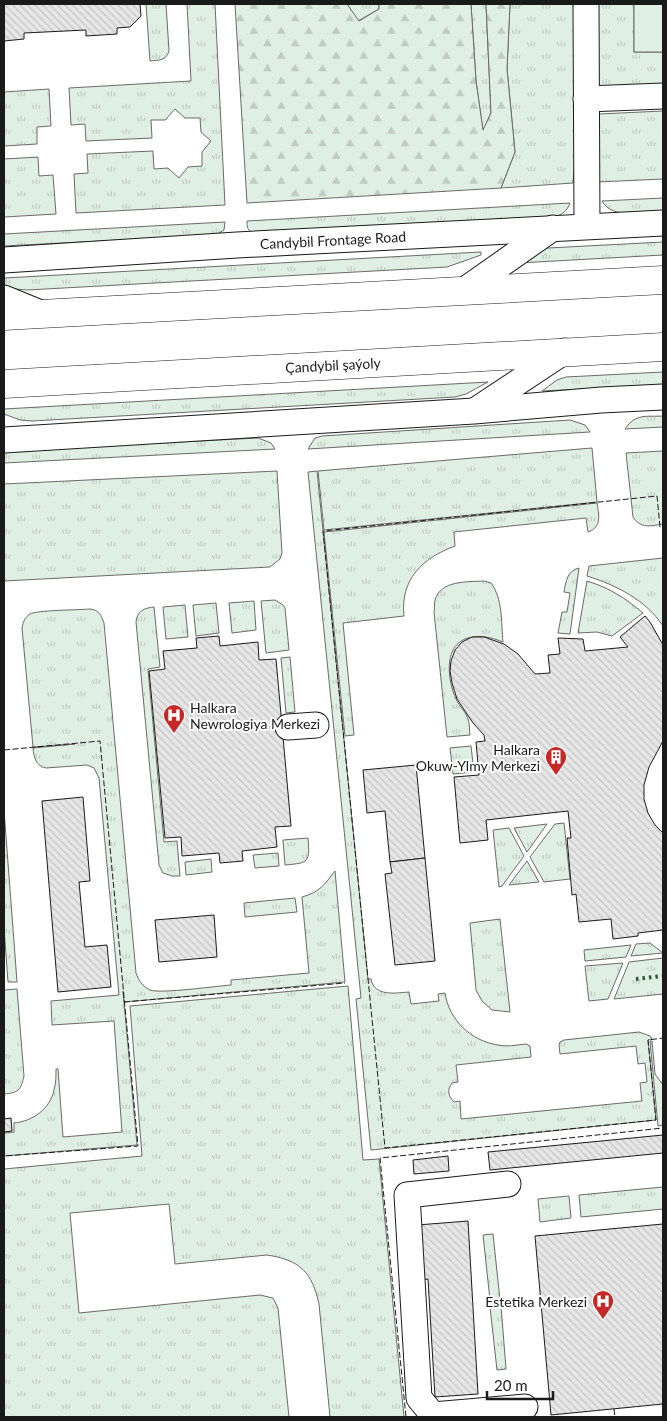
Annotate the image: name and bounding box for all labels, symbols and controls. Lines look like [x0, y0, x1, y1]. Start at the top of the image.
street label: Candybil Frontage Road [260, 228, 406, 252]
street label: Çandybil şaýoly [285, 354, 382, 376]
place label: Halkara Newrologiya Merkezi [190, 699, 320, 732]
hospital icon: Halkara Newrologiya Merkezi [162, 703, 186, 734]
place label: Halkara Okuw-Ylmy Merkezi [416, 741, 540, 774]
building icon: Halkara Okuw-Ylmy Merkezi [544, 745, 568, 776]
hospital icon: Estetika Merkezi [591, 1289, 615, 1320]
place label: Estetika Merkezi [485, 1293, 587, 1310]
scale bar [487, 1368, 553, 1400]
text: 20 m [494, 1376, 528, 1394]

